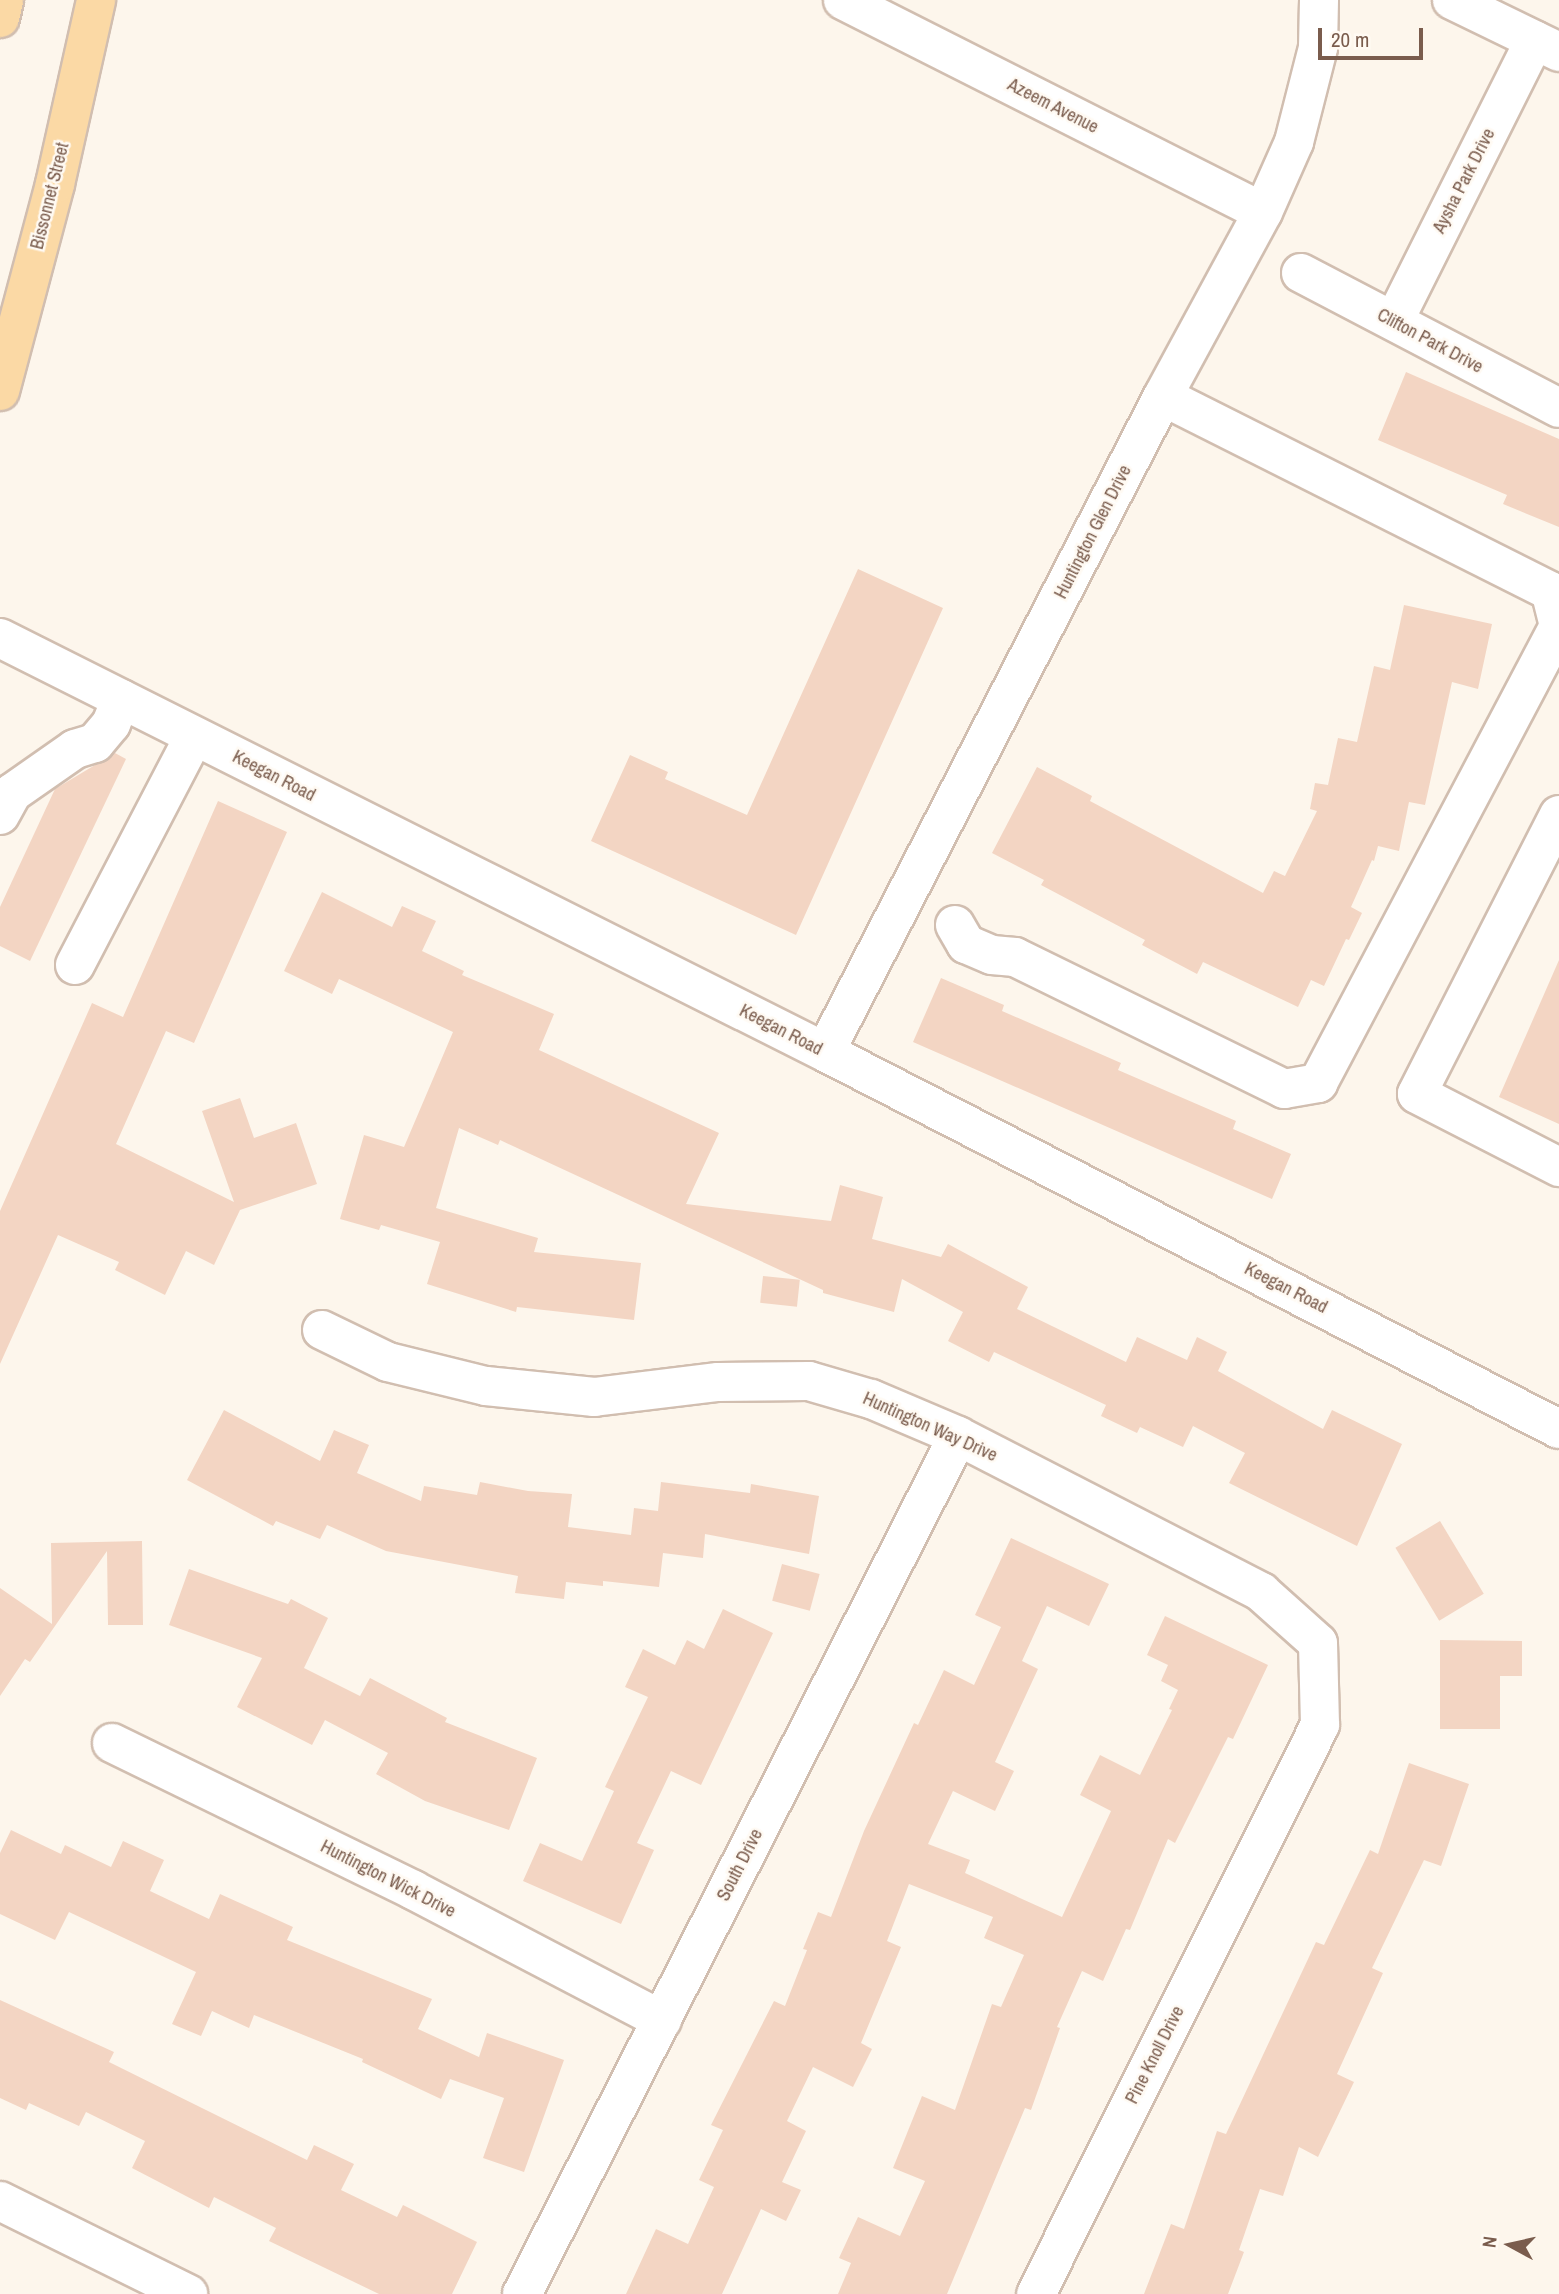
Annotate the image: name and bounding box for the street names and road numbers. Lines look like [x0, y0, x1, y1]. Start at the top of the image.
street label: Azeem Avenue [1004, 74, 1102, 138]
street label: Aysha Park Drive [1428, 125, 1500, 237]
street label: Bissonnet Street [26, 140, 74, 252]
street label: Clifton Park Drive [1374, 304, 1486, 378]
street label: Huntington Glen Drive [1050, 462, 1136, 602]
street label: Keegan Road [229, 746, 319, 806]
street label: Keegan Road [736, 1000, 826, 1060]
street label: Keegan Road [1241, 1258, 1331, 1318]
street label: Huntington Way Drive [860, 1388, 1000, 1466]
street label: South Drive [713, 1825, 767, 1905]
street label: Huntington Wick Drive [317, 1836, 459, 1922]
street label: Pine Knoll Drive [1121, 2003, 1189, 2107]

